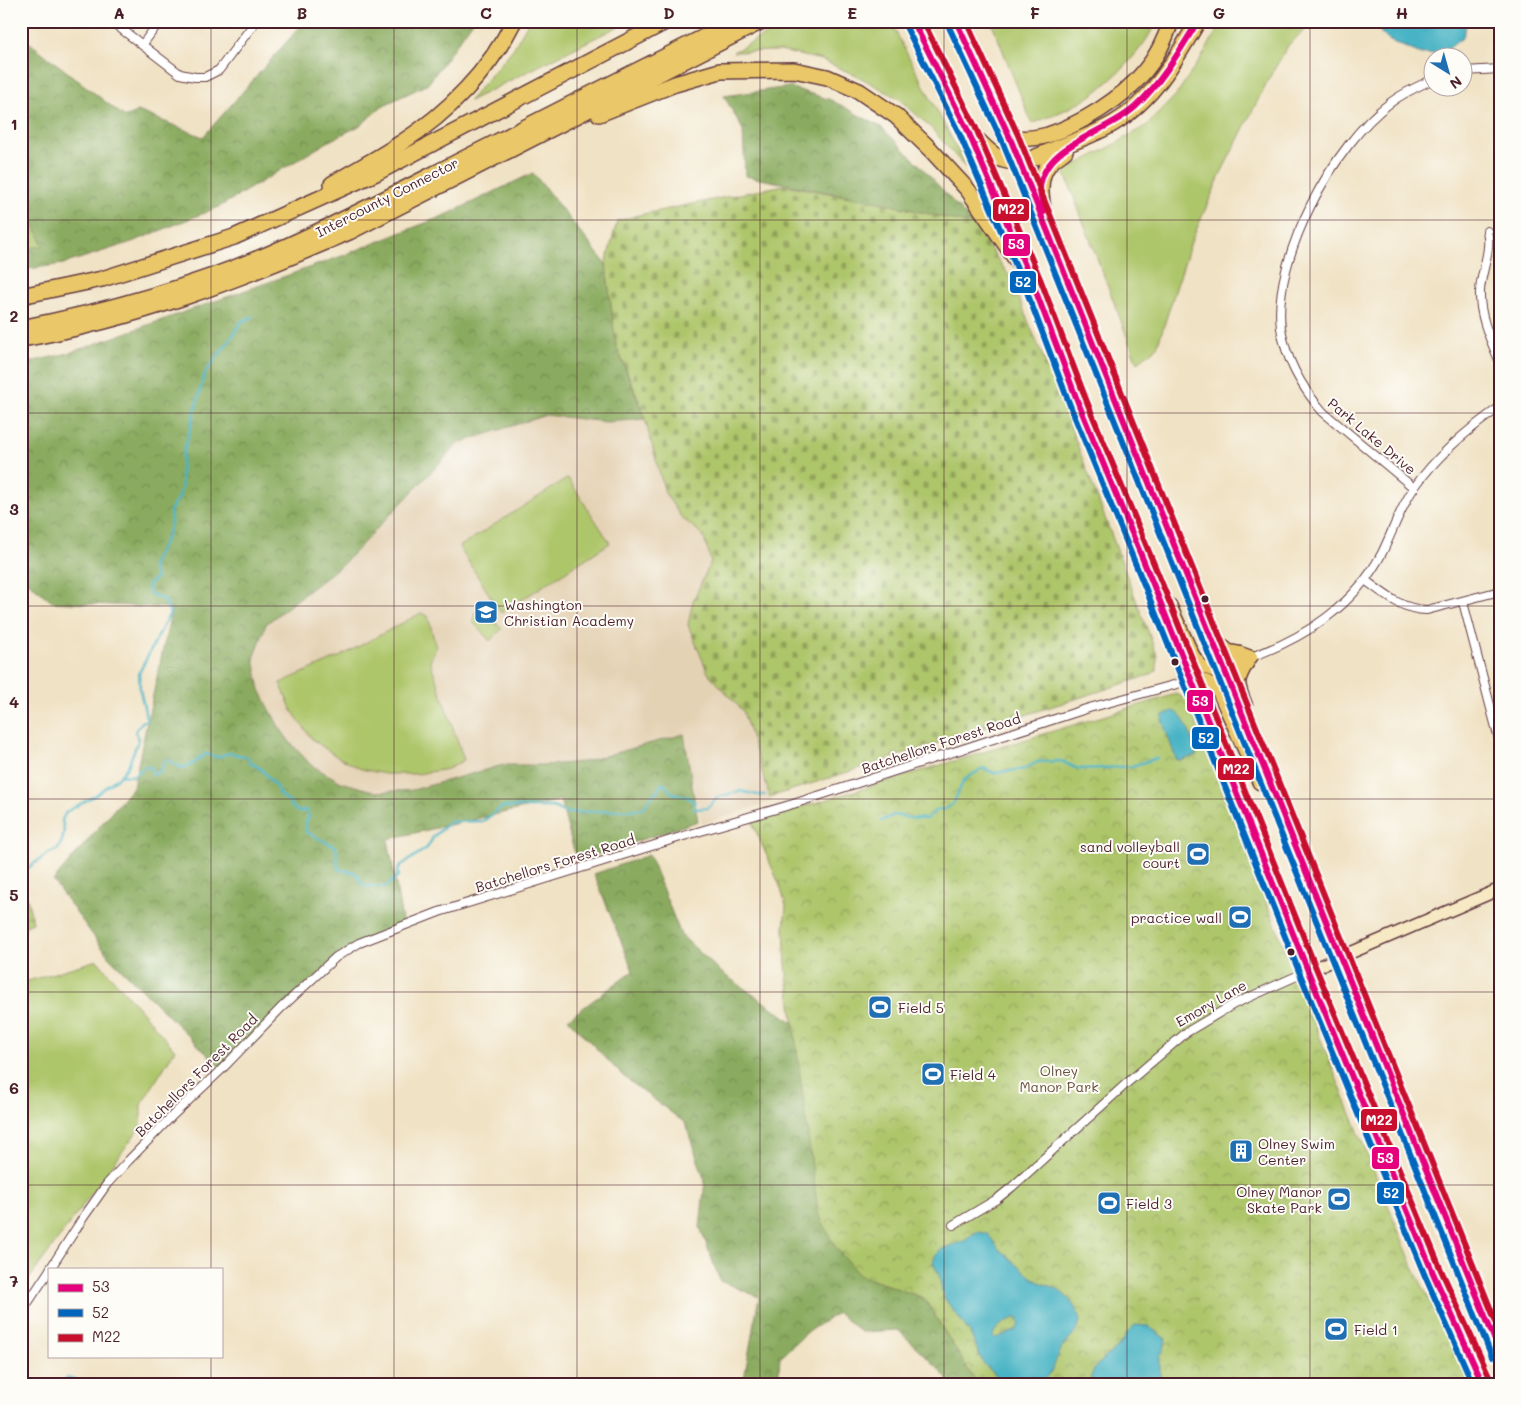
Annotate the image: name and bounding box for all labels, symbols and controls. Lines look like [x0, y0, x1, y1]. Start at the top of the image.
text: A [113, 2, 125, 23]
text: B [297, 2, 307, 23]
text: C [480, 2, 492, 23]
text: D [663, 2, 675, 23]
text: E [847, 2, 857, 23]
text: F [1030, 2, 1040, 23]
text: G [1213, 2, 1225, 23]
text: H [1396, 2, 1408, 23]
north arrow [1424, 48, 1474, 98]
text: N [1446, 72, 1466, 94]
text: 1 [10, 113, 18, 134]
street label: Intercounty Connector [312, 153, 462, 241]
line badge: M22 [992, 198, 1030, 222]
text: M22 [998, 199, 1025, 218]
line badge: 53 [1002, 233, 1031, 257]
text: 53 [1008, 234, 1024, 253]
line badge: 52 [1009, 270, 1037, 294]
text: 52 [1015, 272, 1031, 291]
text: 2 [10, 305, 19, 326]
street label: Park Lake Drive [1324, 393, 1420, 479]
text: 3 [9, 498, 19, 519]
unlabelled marker [1200, 594, 1210, 604]
place label: Washington Christian Academy [504, 595, 634, 630]
school or university icon: Washington Christian Academy [473, 599, 499, 625]
unlabelled marker [1170, 657, 1180, 667]
line badge: 53 [1186, 689, 1214, 713]
text: 4 [9, 691, 19, 712]
text: 53 [1192, 691, 1208, 710]
street label: Batchellors Forest Road [859, 708, 1023, 778]
line badge: 52 [1191, 726, 1220, 750]
text: 52 [1198, 728, 1214, 747]
line badge: M22 [1217, 757, 1255, 781]
text: M22 [1223, 759, 1250, 778]
street label: Batchellors Forest Road [473, 830, 637, 896]
place label: sand volleyball court [1080, 837, 1180, 872]
sports icon: sand volleyball court [1185, 841, 1211, 867]
text: 5 [9, 884, 19, 905]
sports icon: practice wall [1227, 904, 1253, 930]
place label: practice wall [1131, 908, 1222, 927]
unlabelled marker [1286, 947, 1296, 957]
street label: Emory Lane [1172, 975, 1250, 1031]
sports icon: Field 5 [867, 994, 893, 1020]
place label: Field 5 [898, 998, 944, 1017]
street label: Batchellors Forest Road [131, 1009, 262, 1140]
sports icon: Field 4 [920, 1061, 946, 1087]
park label: Olney Manor Park [1019, 1061, 1099, 1096]
place label: Field 4 [950, 1065, 997, 1084]
text: 6 [9, 1077, 19, 1098]
line badge: M22 [1360, 1108, 1398, 1132]
text: M22 [1366, 1110, 1393, 1129]
place label: Olney Swim Center [1258, 1134, 1335, 1169]
building icon: Olney Swim Center [1228, 1138, 1254, 1164]
line badge: 53 [1371, 1146, 1400, 1170]
text: 53 [1377, 1148, 1393, 1167]
line badge: 52 [1376, 1181, 1405, 1205]
place label: Olney Manor Skate Park [1236, 1182, 1322, 1217]
text: 52 [1383, 1183, 1399, 1202]
sports icon: Olney Manor Skate Park [1326, 1186, 1352, 1212]
sports icon: Field 3 [1096, 1190, 1122, 1216]
place label: Field 3 [1126, 1194, 1172, 1213]
legend [48, 1268, 222, 1358]
text: 7 [10, 1270, 19, 1291]
text: 53 [92, 1276, 110, 1296]
text: 52 [92, 1302, 109, 1322]
sports icon: Field 1 [1323, 1316, 1349, 1342]
place label: Field 1 [1354, 1320, 1398, 1339]
text: M22 [92, 1326, 121, 1346]

